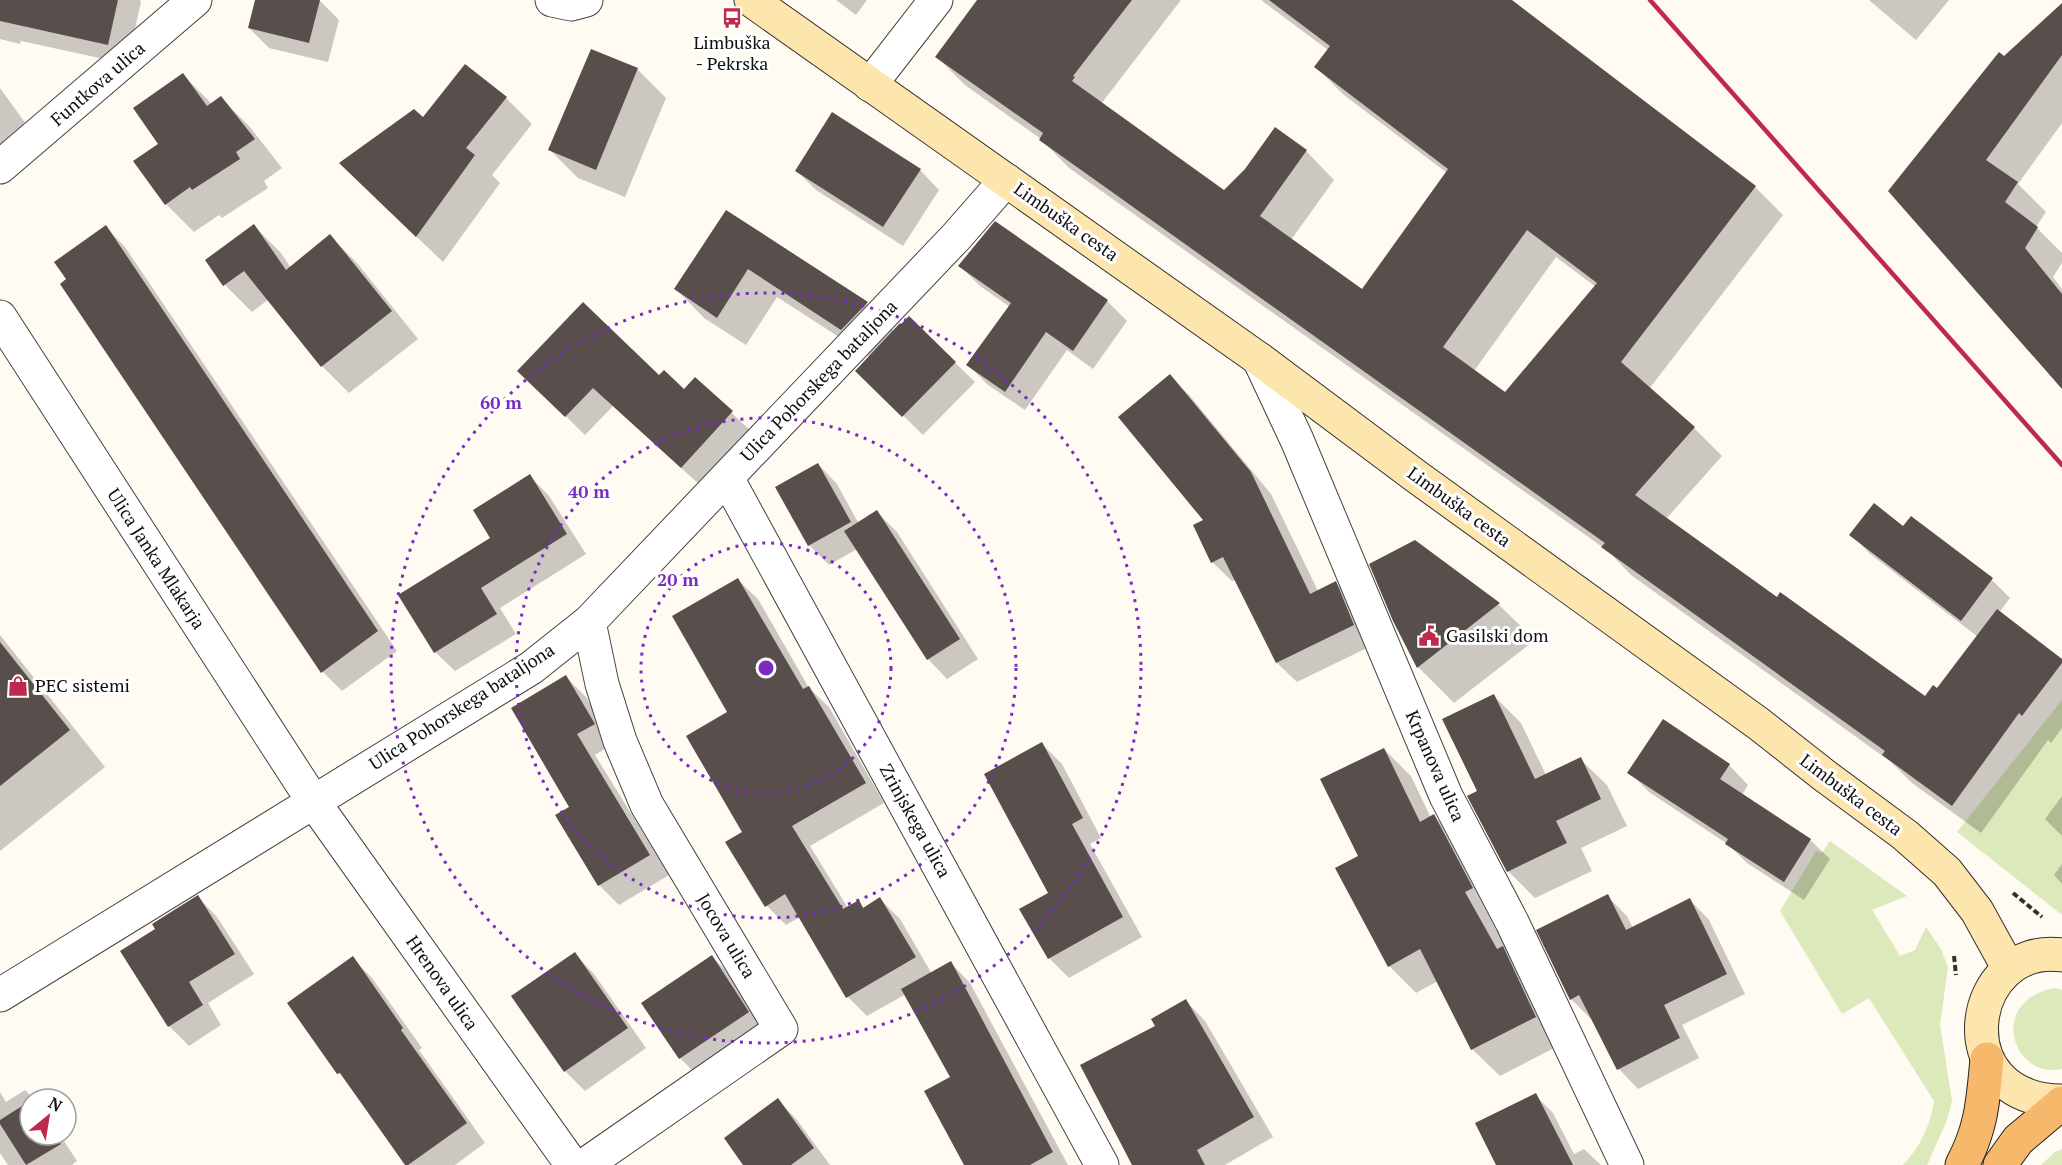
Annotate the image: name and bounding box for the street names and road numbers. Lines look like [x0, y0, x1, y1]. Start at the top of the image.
street label: Funtkova ulica [45, 36, 150, 131]
street label: Limbuška cesta [1010, 176, 1124, 266]
street label: Ulica Pohorskega bataljona [735, 294, 902, 466]
street label: Limbuška cesta [1403, 461, 1516, 552]
street label: Ulica Janka Mlakarja [102, 484, 211, 633]
street label: Ulica Pohorskega bataljona [364, 637, 559, 775]
street label: Krpanova ulica [1401, 706, 1471, 825]
street label: Limbuška cesta [1796, 748, 1908, 841]
street label: Zrinjskega ulica [875, 759, 957, 882]
street label: Jocova ulica [692, 889, 762, 982]
street label: Hrenova ulica [401, 930, 484, 1035]

